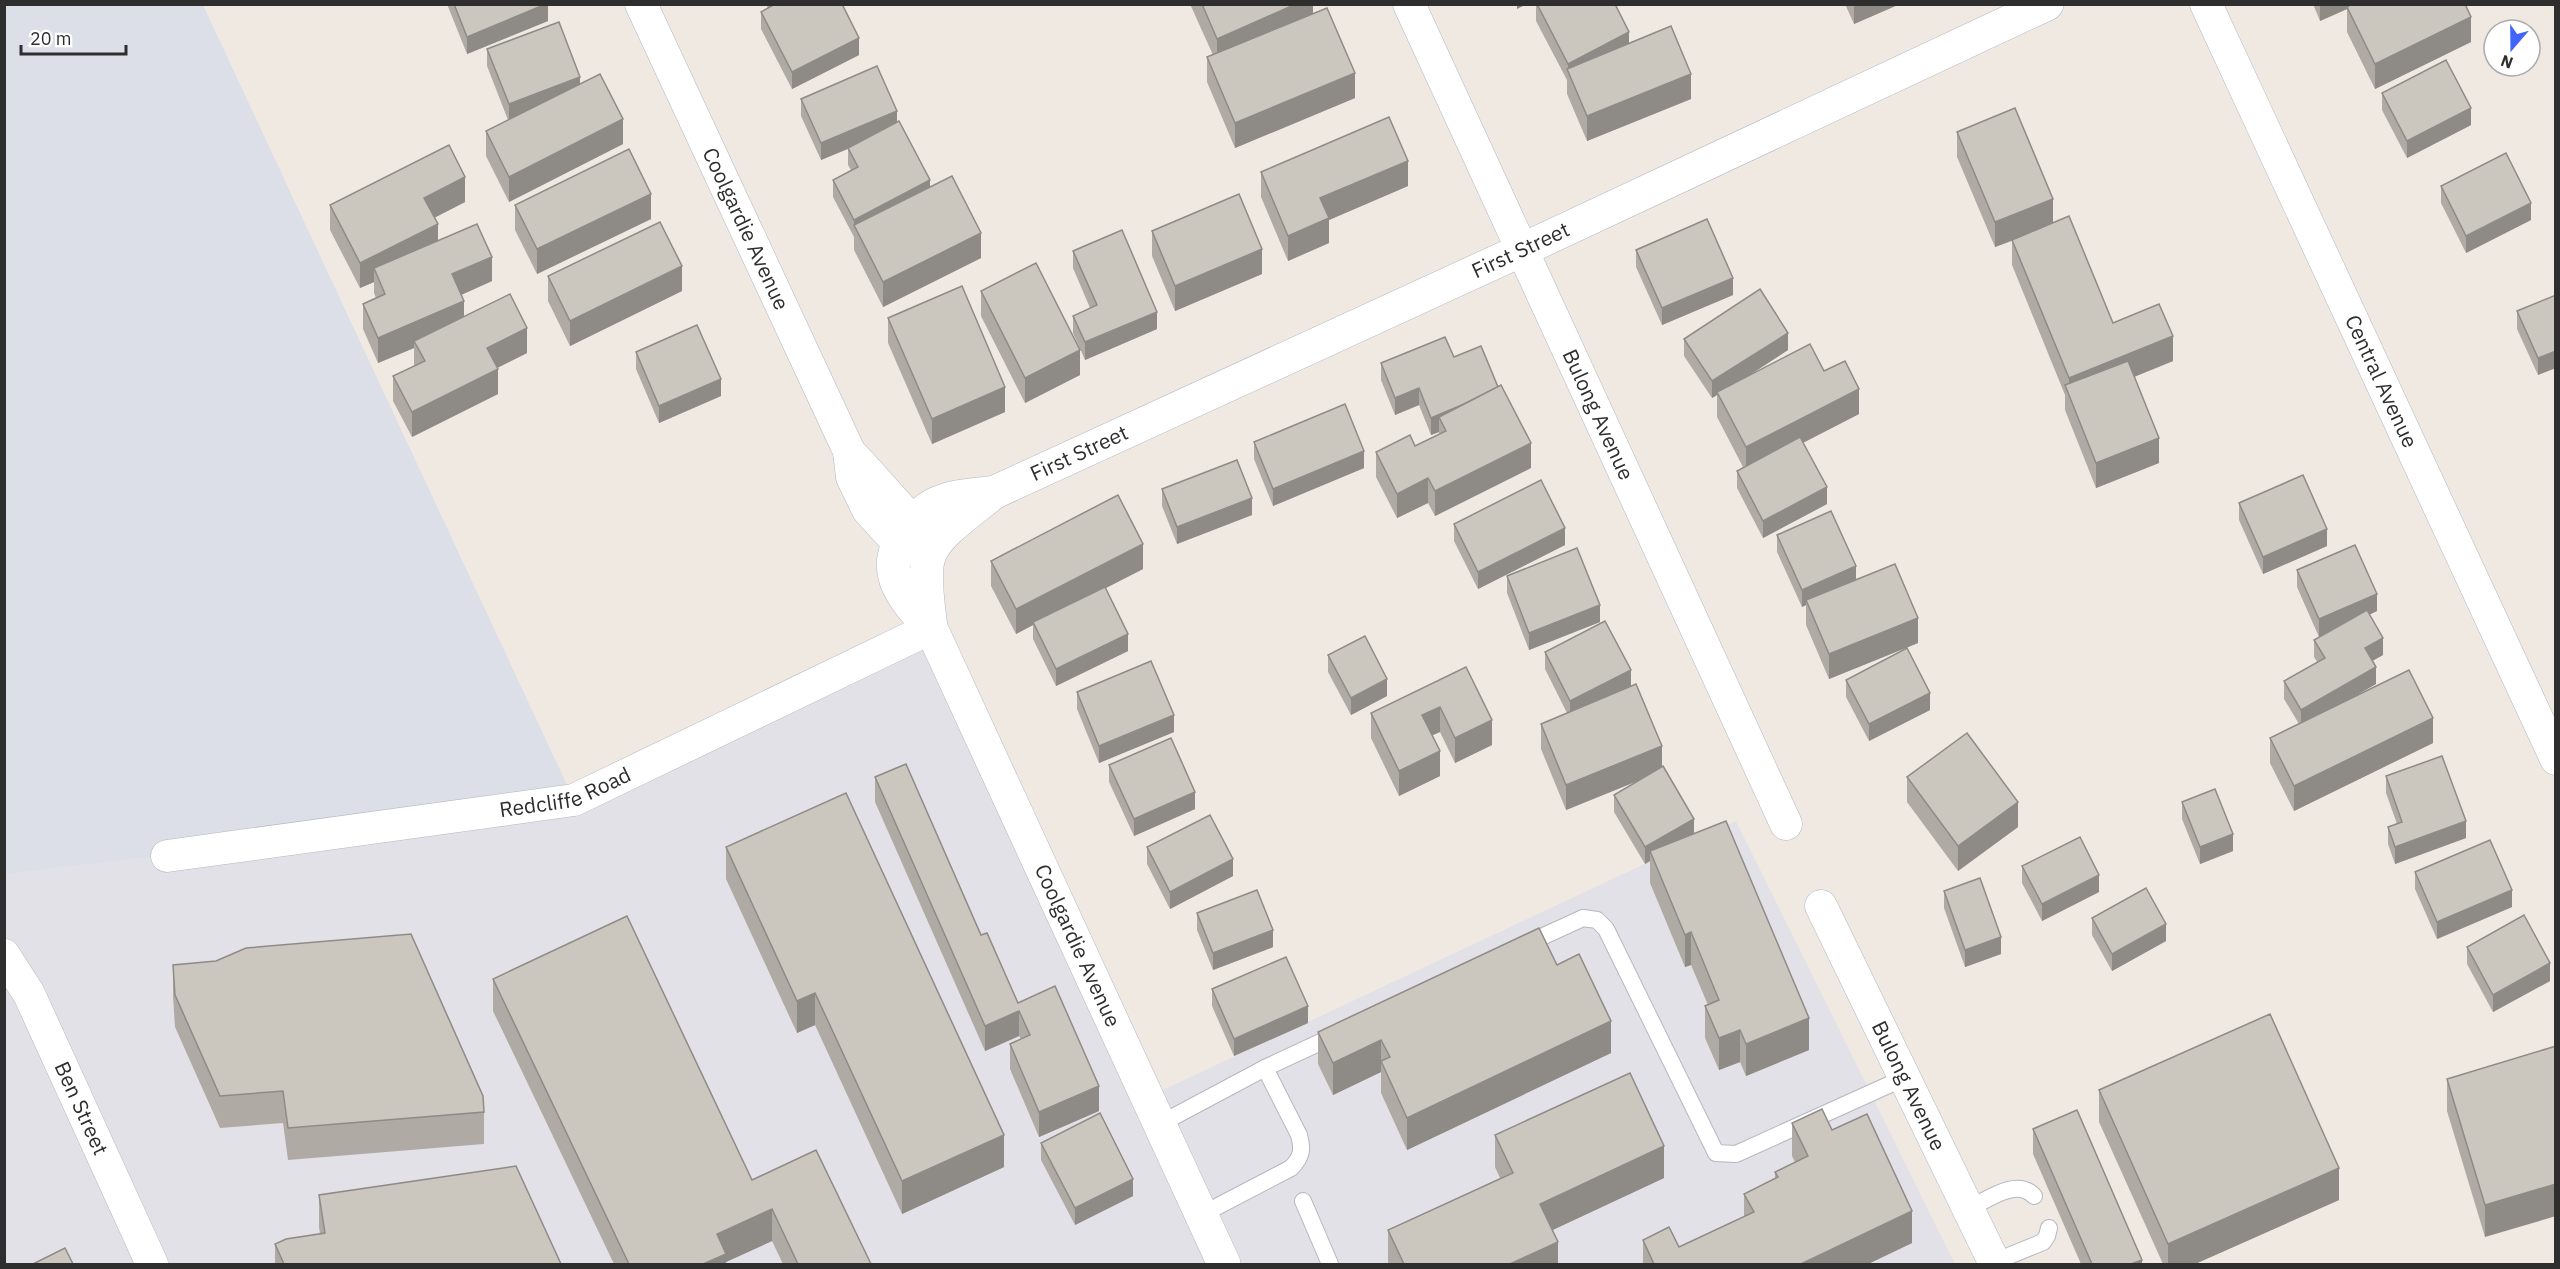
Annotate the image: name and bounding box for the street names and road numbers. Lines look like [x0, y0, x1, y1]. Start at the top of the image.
street label: Coolgardie Avenue [697, 143, 796, 314]
street label: First Street [1467, 215, 1574, 284]
street label: Central Avenue [2339, 310, 2425, 452]
street label: Bulong Avenue [1556, 344, 1641, 484]
street label: First Street [1025, 418, 1132, 487]
street label: Redcliffe Road [497, 760, 635, 823]
street label: Coolgardie Avenue [1029, 859, 1128, 1031]
street label: Bulong Avenue [1866, 1016, 1953, 1155]
street label: Ben Street [49, 1057, 115, 1159]

